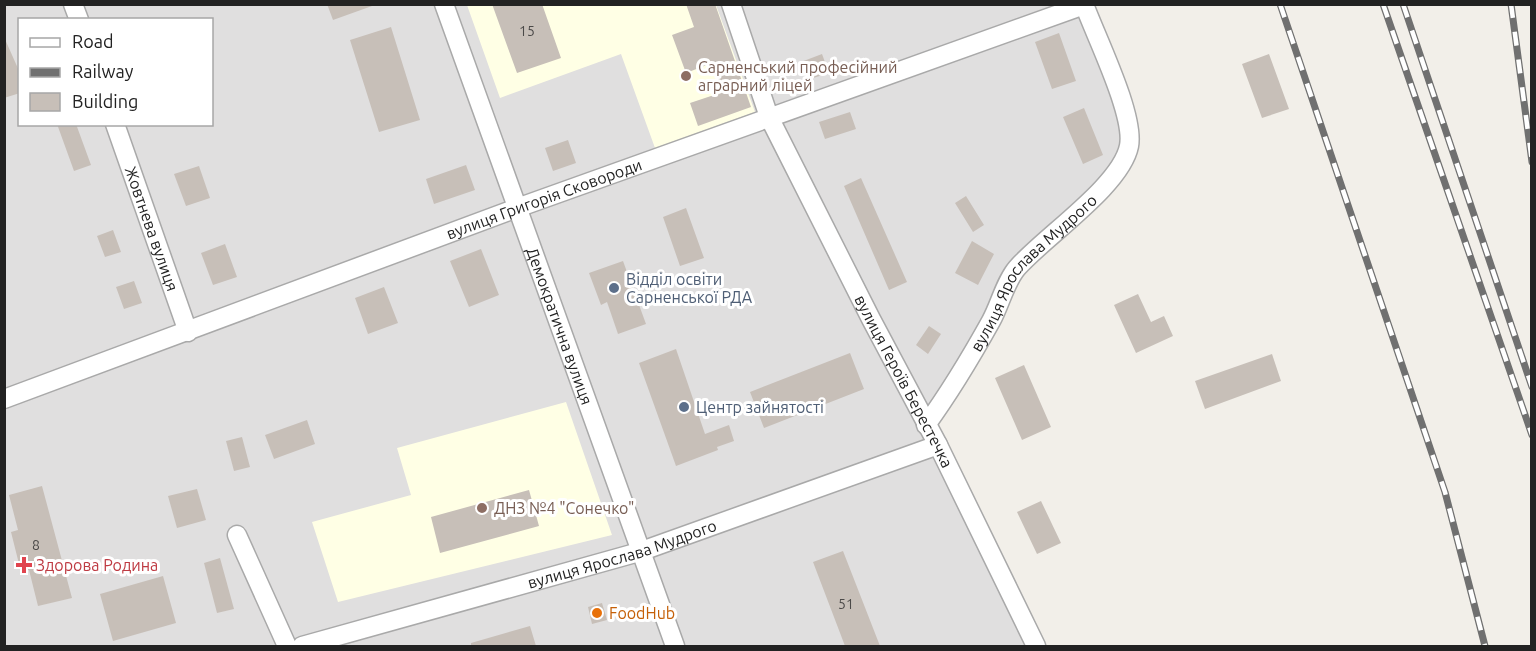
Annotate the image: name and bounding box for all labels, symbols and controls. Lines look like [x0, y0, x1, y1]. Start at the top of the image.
legend [18, 18, 213, 126]
house number: 15 [519, 23, 535, 39]
text: Road [72, 31, 114, 51]
place label: Сарненський професійний аграрний ліцей [698, 58, 897, 94]
text: Railway [72, 61, 134, 81]
marker: Сарненський професійний аграрний ліцей [679, 69, 693, 83]
text: Building [72, 91, 138, 111]
street label: вулиця Григорія Сковороди [444, 155, 644, 243]
street label: Жовтнева вулиця [122, 164, 182, 293]
street label: вулиця Ярослава Мудрого [967, 191, 1100, 354]
street label: Демократична вулиця [523, 245, 596, 407]
place label: Відділ освіти Сарненської РДА [626, 270, 753, 306]
marker: Відділ освіти Сарненської РДА [607, 281, 621, 295]
street label: вулиця Героїв Берестечка [851, 292, 957, 471]
place label: Центр зайнятості [696, 398, 824, 416]
marker: Центр зайнятості [677, 400, 691, 414]
place label: ДНЗ №4 "Сонечко" [494, 499, 634, 517]
marker: ДНЗ №4 "Сонечко" [475, 501, 489, 515]
street label: вулиця Ярослава Мудрого [526, 516, 719, 592]
house number: 8 [32, 537, 40, 553]
place label: Здорова Родина [36, 556, 158, 574]
marker: Здорова Родина [17, 558, 31, 572]
house number: 51 [838, 596, 854, 612]
place label: FoodHub [609, 604, 675, 622]
marker: FoodHub [590, 606, 604, 620]

